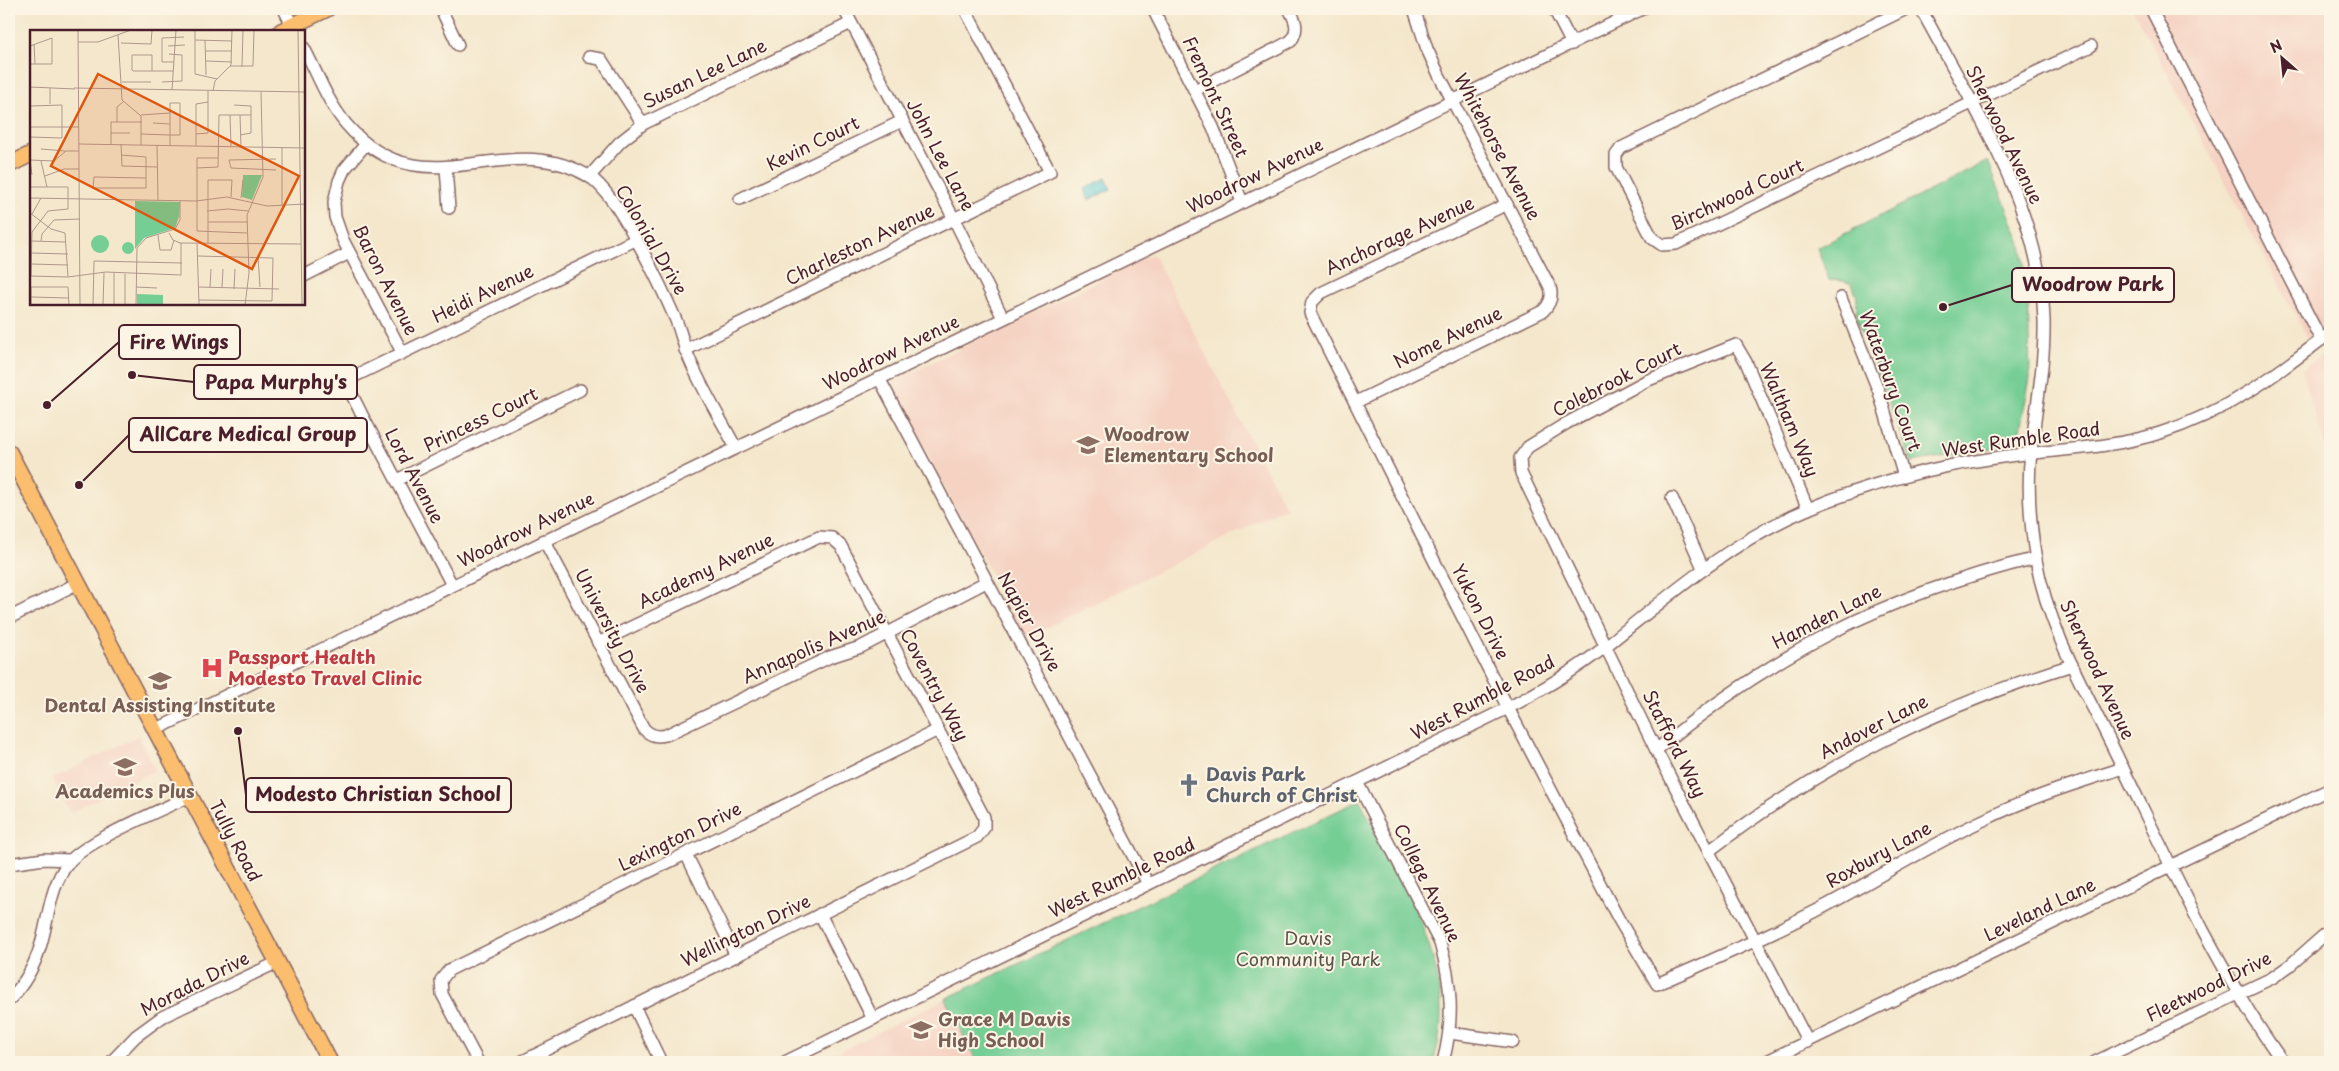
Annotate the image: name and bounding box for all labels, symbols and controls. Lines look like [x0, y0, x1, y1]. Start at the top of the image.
inset map [30, 30, 305, 305]
street label: Susan Lee Lane [638, 31, 771, 114]
street label: Fremont Street [1176, 31, 1256, 161]
north arrow [2256, 32, 2306, 82]
text: N [2266, 34, 2286, 58]
street label: Sherwood Avenue [1960, 60, 2051, 208]
street label: Whitehorse Avenue [1448, 68, 1549, 225]
street label: John Lee Lane [900, 93, 982, 215]
street label: Kevin Court [761, 109, 863, 177]
street label: Woodrow Avenue [1182, 130, 1327, 219]
street label: Birchwood Court [1665, 151, 1808, 236]
street label: Colonial Drive [610, 179, 695, 299]
street label: Anchorage Avenue [1320, 188, 1478, 281]
street label: Charleston Avenue [780, 196, 939, 291]
street label: Baron Avenue [347, 219, 426, 340]
street label: Heidi Avenue [427, 256, 538, 329]
callout: Woodrow Park [2012, 268, 2174, 302]
text: Woodrow Park [2022, 269, 2164, 297]
street label: Nome Avenue [1388, 299, 1506, 375]
street label: Waterbury Court [1853, 306, 1929, 455]
street label: Woodrow Avenue [818, 307, 963, 396]
callout: Fire Wings [119, 325, 240, 359]
text: Fire Wings [129, 327, 229, 355]
street label: Colebrook Court [1547, 334, 1686, 423]
street label: Waltham Way [1754, 358, 1827, 481]
callout: Papa Murphy's [194, 365, 357, 399]
text: Papa Murphy's [205, 367, 347, 395]
street label: Princess Court [419, 379, 542, 458]
street label: West Rumble Road [1940, 414, 2102, 463]
callout: AllCare Medical Group [129, 418, 367, 452]
text: AllCare Medical Group [139, 419, 357, 447]
place label: Woodrow Elementary School [1104, 420, 1274, 468]
street label: Lord Avenue [379, 423, 452, 528]
school or university icon: Woodrow Elementary School [1075, 432, 1101, 458]
street label: Woodrow Avenue [453, 484, 598, 573]
street label: Academy Avenue [633, 525, 778, 614]
street label: Yukon Drive [1446, 559, 1517, 664]
street label: University Drive [569, 563, 658, 698]
street label: Napier Drive [992, 567, 1069, 676]
street label: Hamden Lane [1767, 577, 1886, 655]
street label: Sherwood Avenue [2054, 595, 2143, 744]
street label: Annapolis Avenue [737, 602, 890, 689]
street label: Coventry Way [894, 623, 976, 745]
place label: Passport Health Modesto Travel Clinic [228, 643, 422, 691]
street label: West Rumble Road [1405, 647, 1559, 746]
hospital icon: Passport Health Modesto Travel Clinic [199, 655, 225, 681]
school or university icon: Dental Assisting Institute [147, 668, 173, 694]
street label: Stafford Way [1637, 685, 1714, 802]
street label: Andover Lane [1814, 687, 1933, 765]
place label: Dental Assisting Institute [44, 691, 276, 718]
school or university icon: Academics Plus [112, 754, 138, 780]
place label: Davis Park Church of Christ [1206, 760, 1358, 808]
church icon: Davis Park Church of Christ [1176, 772, 1202, 798]
place label: Academics Plus [54, 777, 195, 804]
callout: Modesto Christian School [246, 778, 511, 812]
text: Modesto Christian School [255, 779, 501, 807]
street label: Lexington Drive [613, 794, 745, 877]
street label: Tully Road [203, 795, 269, 886]
street label: Roxbury Lane [1821, 814, 1936, 894]
street label: College Avenue [1388, 818, 1469, 946]
street label: West Rumble Road [1044, 829, 1199, 924]
street label: Leveland Lane [1979, 870, 2100, 947]
street label: Wellington Drive [676, 887, 815, 973]
park label: Davis Community Park [1236, 924, 1381, 972]
street label: Morada Drive [135, 944, 254, 1022]
street label: Fleetwood Drive [2141, 944, 2276, 1028]
place label: Grace M Davis High School [938, 1005, 1071, 1053]
school or university icon: Grace M Davis High School [908, 1017, 934, 1043]

